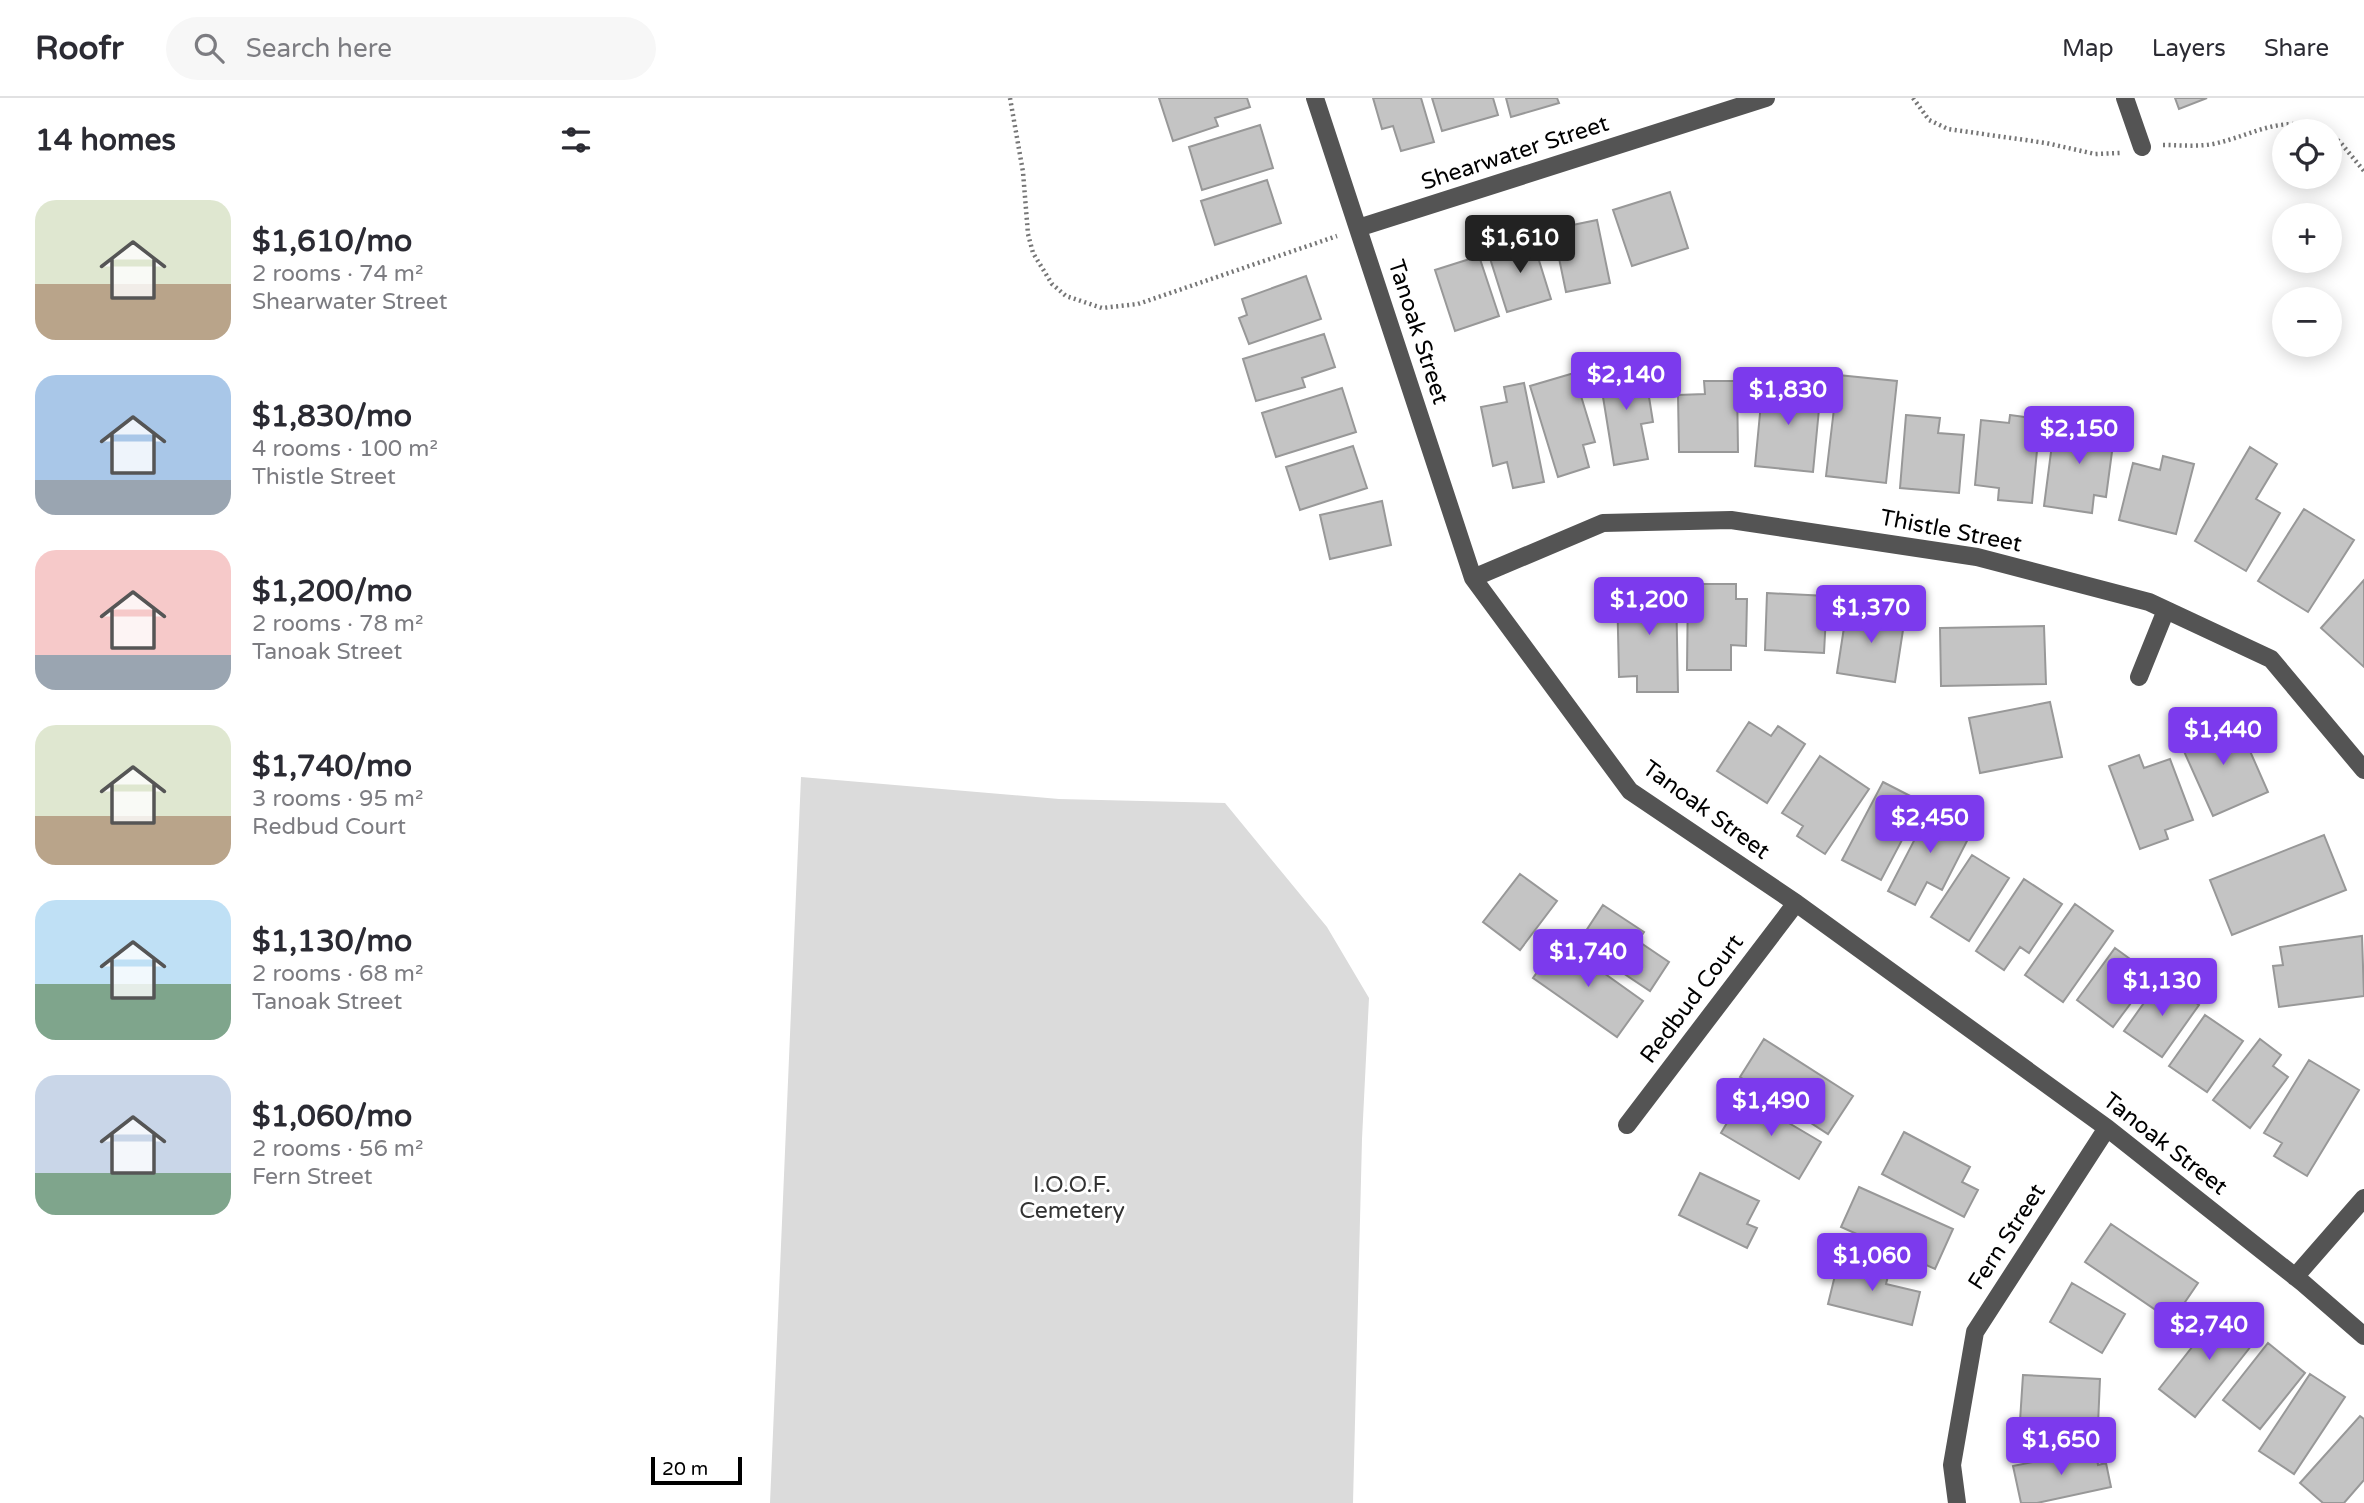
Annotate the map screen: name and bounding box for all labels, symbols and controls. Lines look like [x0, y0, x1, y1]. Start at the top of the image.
search box [166, 17, 656, 80]
text: Roofr [35, 29, 124, 68]
icon: search [190, 29, 228, 67]
text: Search here [246, 33, 392, 64]
text: Map [2062, 34, 2114, 63]
text: Layers [2152, 34, 2226, 63]
text: Share [2264, 34, 2329, 63]
street label: Shearwater Street [1418, 109, 1613, 197]
map controls [2272, 119, 2342, 357]
button: locate [2272, 119, 2342, 189]
icon: filters [557, 121, 595, 159]
text: 14 homes [35, 122, 176, 159]
button: + [2272, 203, 2342, 273]
pin: $1,610 [1463, 216, 1577, 275]
text: $1,610/mo [252, 223, 412, 260]
text: $1,610 [1481, 224, 1559, 252]
icon: home [91, 228, 175, 312]
street label: Tanoak Street [1381, 256, 1455, 408]
text: 2 rooms · 74 m² [252, 260, 423, 288]
button: − [2272, 287, 2342, 357]
text: Shearwater Street [252, 288, 448, 316]
pin: $2,140 [1569, 352, 1683, 412]
text: $2,140 [1587, 361, 1665, 389]
pin: $1,830 [1731, 368, 1845, 427]
text: $1,830 [1749, 376, 1827, 404]
text: $1,830/mo [252, 398, 412, 435]
icon: home [91, 403, 175, 487]
pin: $2,150 [2022, 406, 2136, 466]
text: $2,150 [2040, 415, 2118, 443]
text: 4 rooms · 100 m² [252, 435, 438, 463]
text: Thistle Street [252, 463, 396, 491]
street label: Thistle Street [1878, 504, 2024, 559]
text: $1,200/mo [252, 573, 412, 610]
icon: home [91, 578, 175, 662]
pin: $1,200 [1592, 578, 1706, 637]
text: $1,200 [1610, 586, 1688, 614]
pin: $1,370 [1814, 586, 1928, 645]
text: $1,370 [1832, 594, 1910, 622]
text: 2 rooms · 78 m² [252, 610, 423, 638]
text: Tanoak Street [252, 638, 402, 666]
pin: $1,440 [2166, 708, 2280, 767]
text: $1,440 [2184, 716, 2262, 744]
text: $1,740/mo [252, 748, 412, 785]
icon: home [91, 753, 175, 837]
street label: Tanoak Street [1637, 755, 1775, 866]
text: 3 rooms · 95 m² [252, 785, 423, 813]
pin: $2,450 [1873, 796, 1987, 855]
text: $2,450 [1891, 804, 1969, 832]
text: Redbud Court [252, 813, 406, 841]
text: $1,130/mo [252, 923, 412, 960]
icon: home [91, 928, 175, 1012]
street label: Redbud Court [1634, 929, 1750, 1069]
pin: $1,740 [1531, 930, 1645, 989]
text: $1,740 [1549, 938, 1627, 966]
pin: $1,130 [2105, 958, 2219, 1018]
text: 2 rooms · 68 m² [252, 960, 423, 988]
text: $1,130 [2123, 967, 2201, 995]
text: Tanoak Street [252, 988, 402, 1016]
pin: $1,490 [1714, 1079, 1828, 1138]
text: $1,490 [1732, 1087, 1810, 1115]
street label: Tanoak Street [2097, 1087, 2233, 1201]
text: $1,060/mo [252, 1098, 412, 1135]
icon: home [91, 1103, 175, 1187]
text: 2 rooms · 56 m² [252, 1135, 423, 1163]
text: Fern Street [252, 1163, 373, 1191]
park label: I.O.O.F. Cemetery [1019, 1171, 1125, 1225]
street label: Fern Street [1962, 1179, 2052, 1295]
pin: $1,060 [1815, 1234, 1929, 1293]
text: $1,060 [1833, 1242, 1911, 1270]
pin: $2,740 [2152, 1302, 2266, 1362]
text: $2,740 [2170, 1311, 2248, 1339]
pin: $1,650 [2004, 1418, 2118, 1477]
text: $1,650 [2022, 1426, 2100, 1454]
scale bar [651, 1454, 742, 1486]
text: 20 m [662, 1458, 708, 1480]

